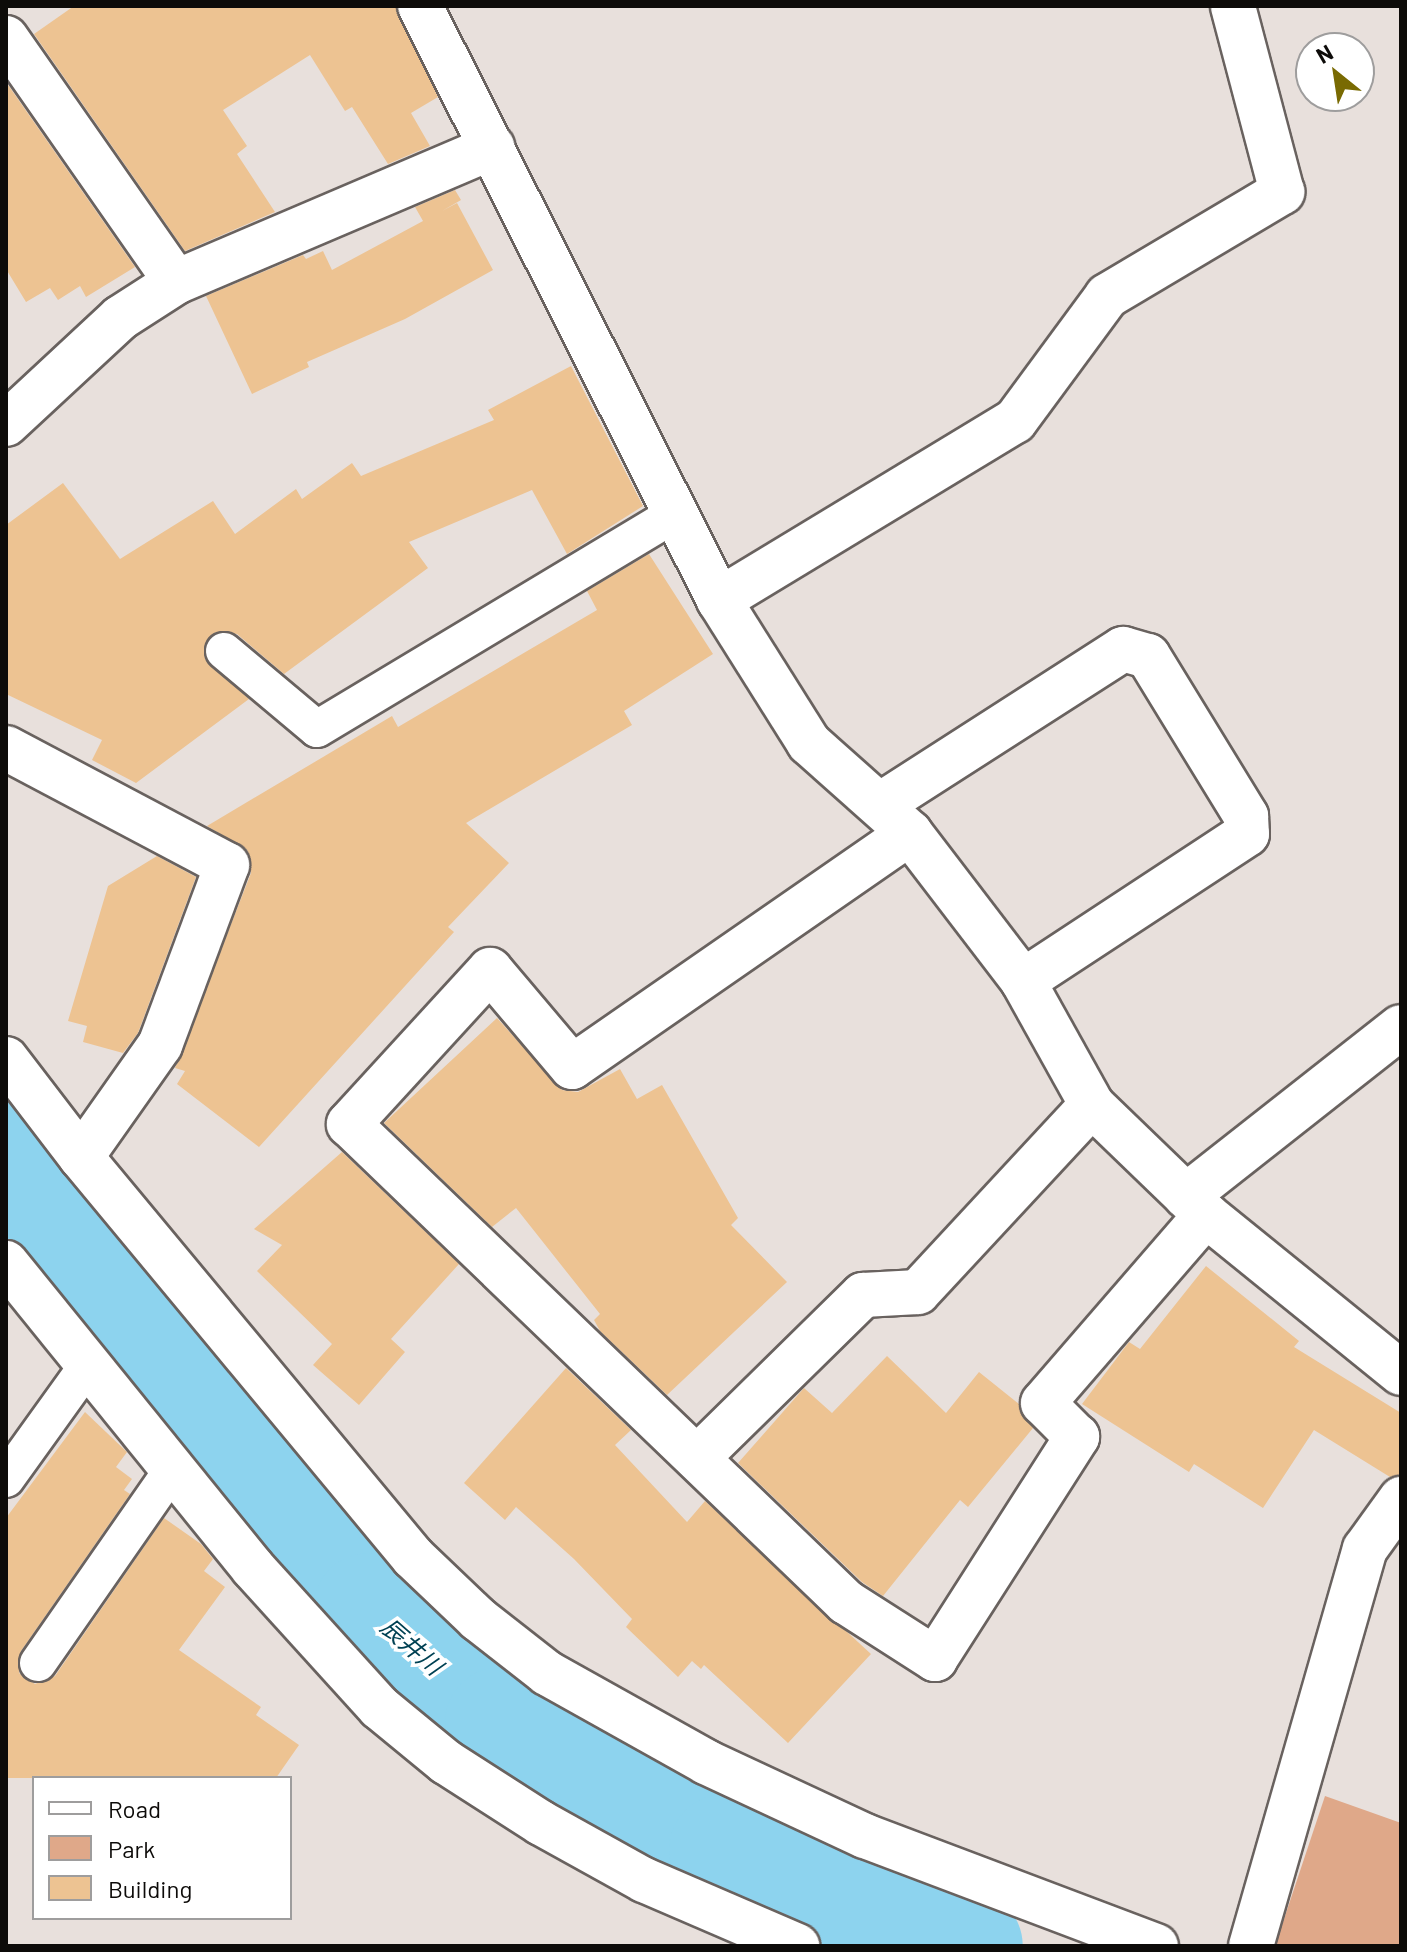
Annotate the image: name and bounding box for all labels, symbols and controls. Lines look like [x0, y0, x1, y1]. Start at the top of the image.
north arrow [1295, 32, 1375, 112]
text: N [1311, 38, 1337, 68]
water label: 辰井川 [375, 1612, 449, 1680]
legend [32, 1776, 292, 1920]
text: Road [108, 1794, 161, 1823]
text: Park [108, 1834, 155, 1863]
text: Building [108, 1874, 192, 1903]

